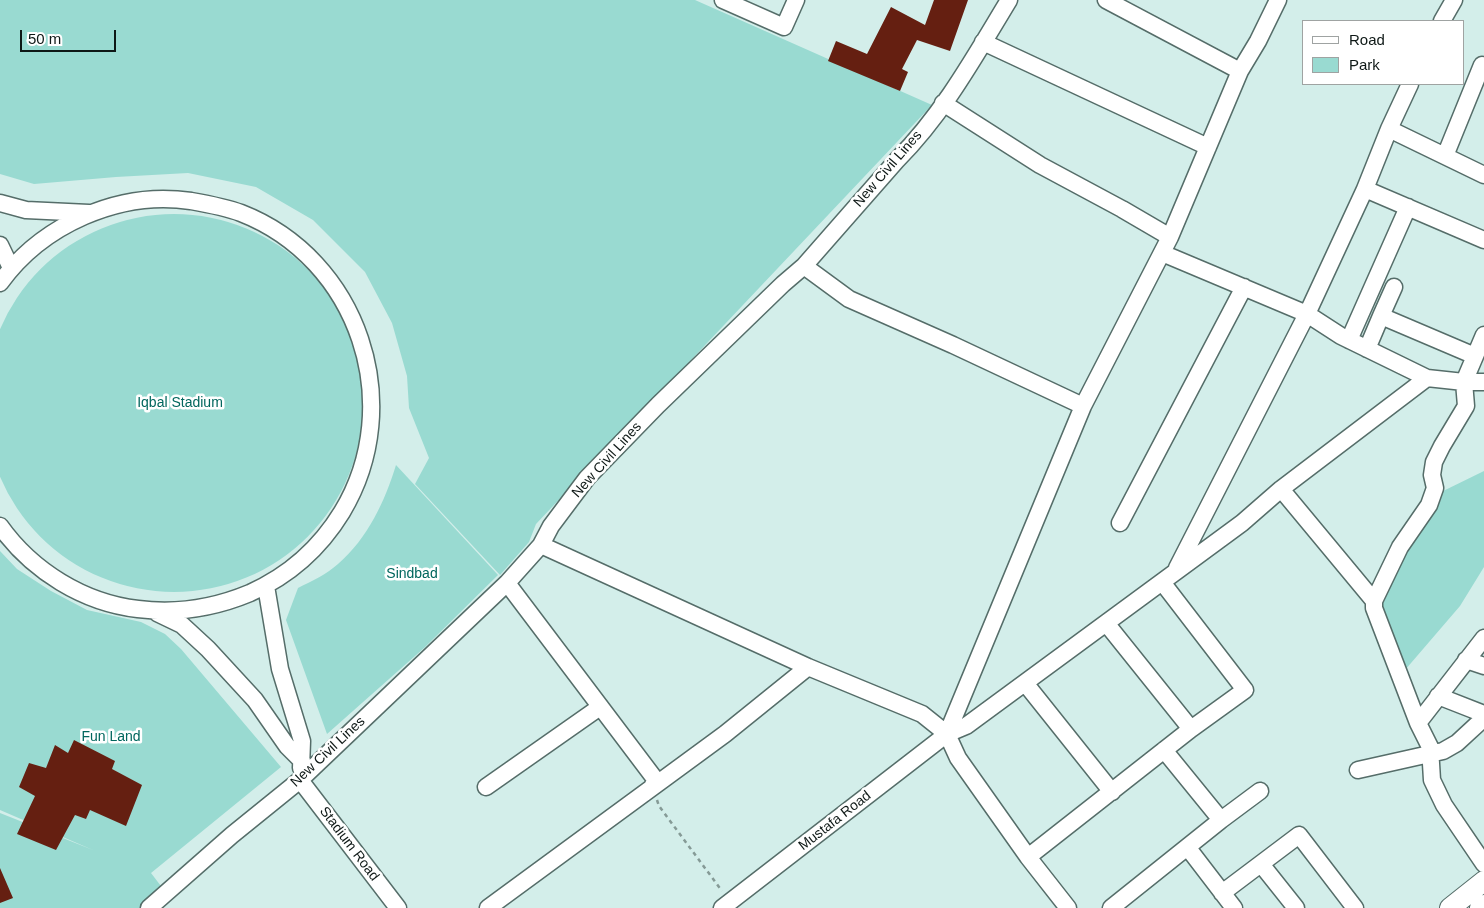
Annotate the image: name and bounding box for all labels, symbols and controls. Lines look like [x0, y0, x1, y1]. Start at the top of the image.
scale bar [22, 20, 119, 52]
legend [1302, 20, 1464, 85]
text: 50 m [28, 30, 61, 47]
text: Road [1349, 31, 1385, 48]
text: Park [1349, 56, 1380, 73]
street label: New Civil Lines [850, 127, 926, 211]
park label: Iqbal Stadium [137, 395, 223, 411]
street label: New Civil Lines [569, 419, 645, 501]
park label: Sindbad [386, 566, 438, 582]
street label: New Civil Lines [287, 713, 369, 791]
park label: Fun Land [81, 729, 141, 745]
street label: Mustafa Road [795, 788, 875, 854]
street label: Stadium Road [316, 804, 382, 884]

